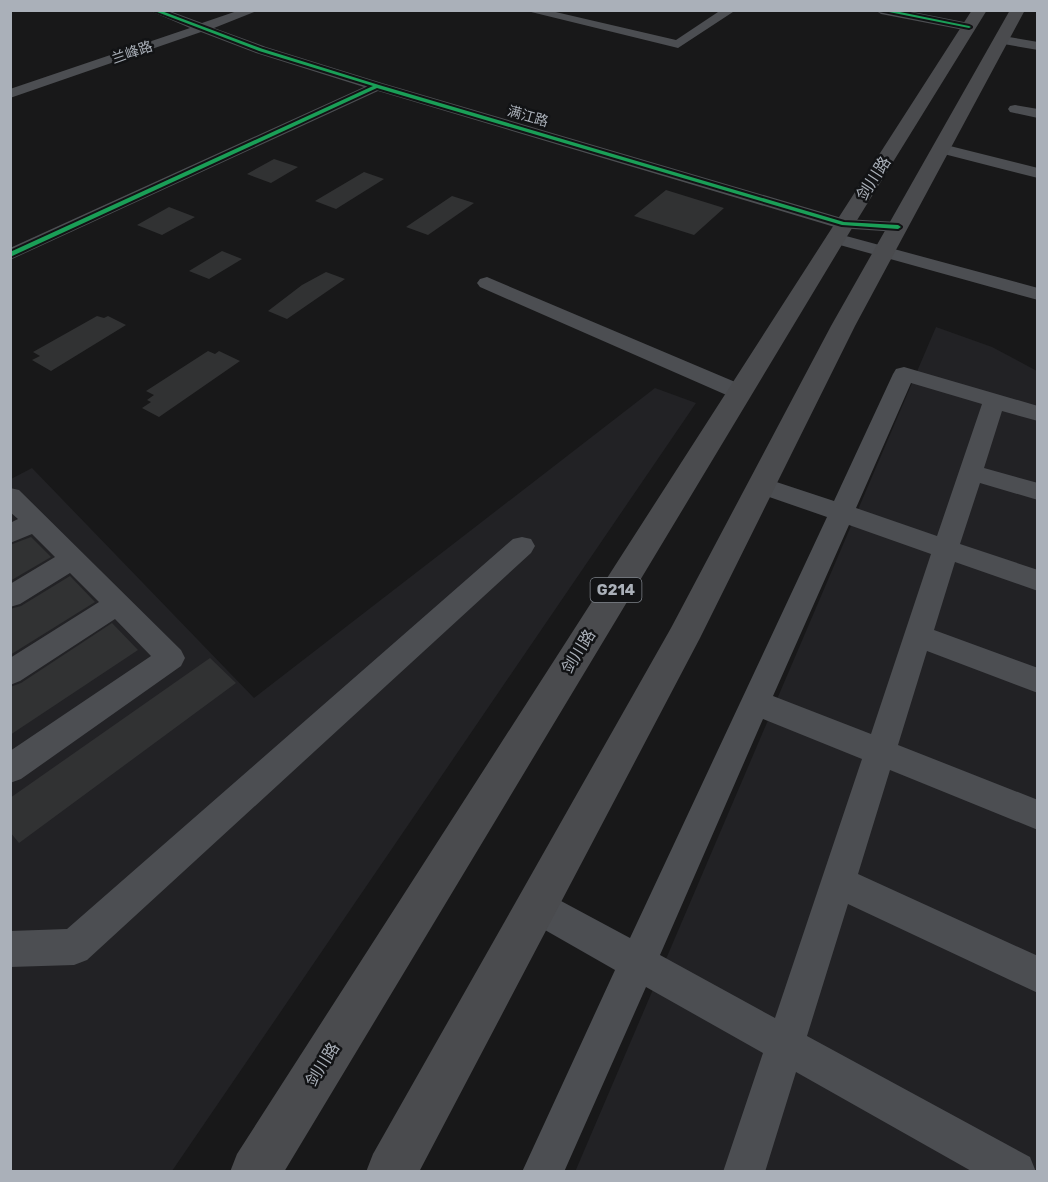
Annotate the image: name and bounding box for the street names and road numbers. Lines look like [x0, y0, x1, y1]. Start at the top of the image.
street label: 兰峰路 [110, 38, 155, 67]
street label: 满江路 [505, 103, 550, 130]
street label: 剑川路 [852, 153, 894, 204]
road number: G214 [590, 578, 642, 602]
street label: 剑川路 [558, 626, 599, 677]
street label: 剑川路 [302, 1039, 343, 1090]

